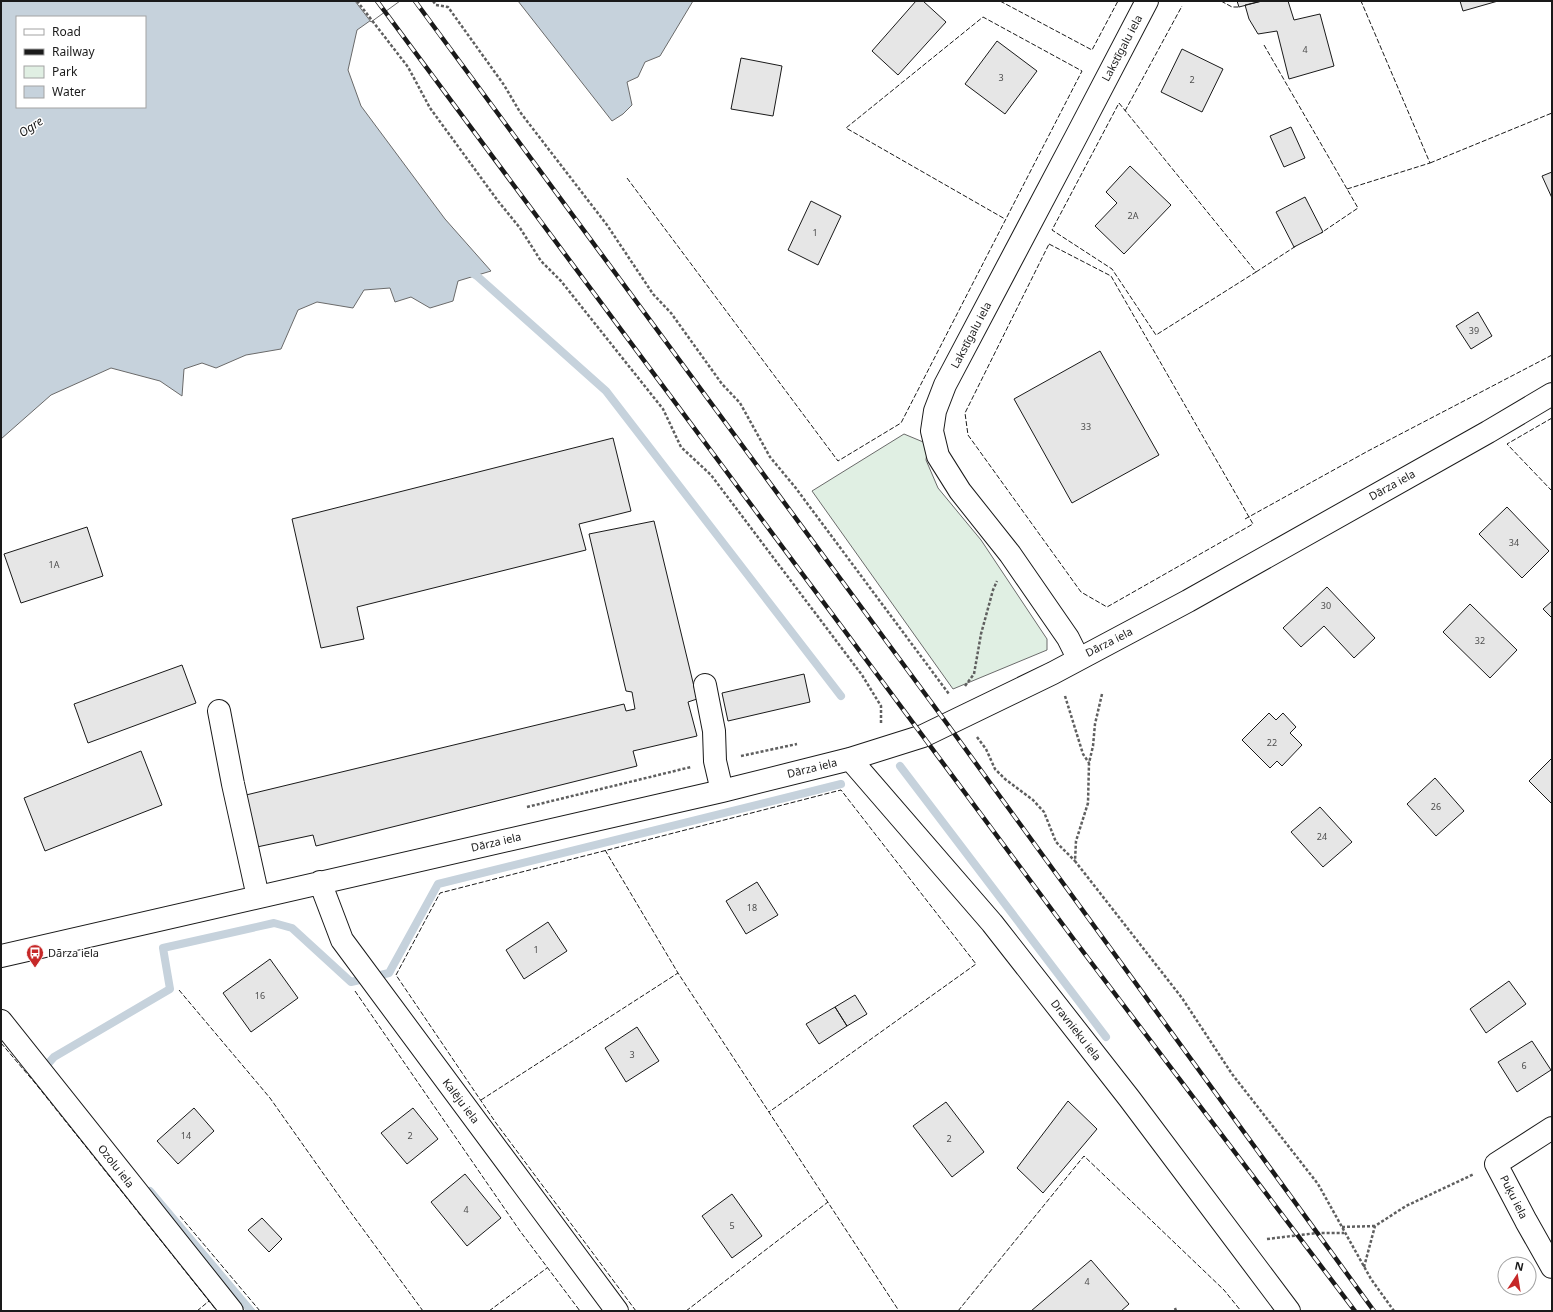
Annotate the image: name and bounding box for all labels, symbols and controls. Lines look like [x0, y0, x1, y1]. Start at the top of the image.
street label: Lakstīgalu iela [1098, 12, 1145, 84]
legend [16, 16, 146, 108]
text: Road [52, 23, 81, 40]
text: Railway [52, 43, 96, 60]
house number: 4 [1302, 43, 1308, 56]
text: Park [52, 63, 78, 80]
house number: 3 [998, 71, 1004, 84]
house number: 2 [1189, 73, 1195, 86]
text: Water [52, 83, 86, 100]
water label: Ogre [15, 112, 46, 141]
house number: 2A [1128, 209, 1139, 222]
house number: 1 [812, 226, 818, 239]
street label: Lakstīgalu iela [947, 299, 994, 371]
house number: 39 [1469, 324, 1479, 337]
house number: 33 [1081, 420, 1091, 433]
street label: Dārza iela [1366, 466, 1418, 503]
house number: 34 [1509, 536, 1519, 549]
house number: 1A [49, 558, 60, 571]
house number: 30 [1321, 599, 1331, 612]
street label: Dārza iela [1083, 623, 1135, 660]
house number: 32 [1475, 634, 1485, 647]
house number: 22 [1267, 736, 1277, 749]
street label: Dārza iela [785, 754, 838, 781]
house number: 26 [1431, 800, 1441, 813]
street label: Dārza iela [469, 828, 522, 855]
house number: 24 [1317, 830, 1327, 843]
house number: 18 [747, 901, 757, 914]
bus stop icon: Dārza iela [25, 943, 45, 968]
house number: 1 [533, 943, 539, 956]
place label: Dārza iela [48, 945, 99, 960]
house number: 16 [255, 989, 265, 1002]
street label: Dravnieku iela [1048, 996, 1105, 1063]
house number: 3 [629, 1048, 635, 1061]
house number: 6 [1521, 1059, 1527, 1072]
street label: Kalēju iela [440, 1075, 483, 1126]
house number: 14 [181, 1129, 191, 1142]
house number: 2 [407, 1129, 413, 1142]
house number: 2 [946, 1132, 952, 1145]
street label: Ozolu iela [95, 1141, 138, 1190]
street label: Puķu iela [1497, 1172, 1532, 1221]
house number: 4 [463, 1203, 469, 1216]
house number: 5 [729, 1219, 735, 1232]
north arrow [1497, 1256, 1537, 1296]
text: N [1513, 1257, 1525, 1274]
house number: 4 [1084, 1275, 1090, 1288]

